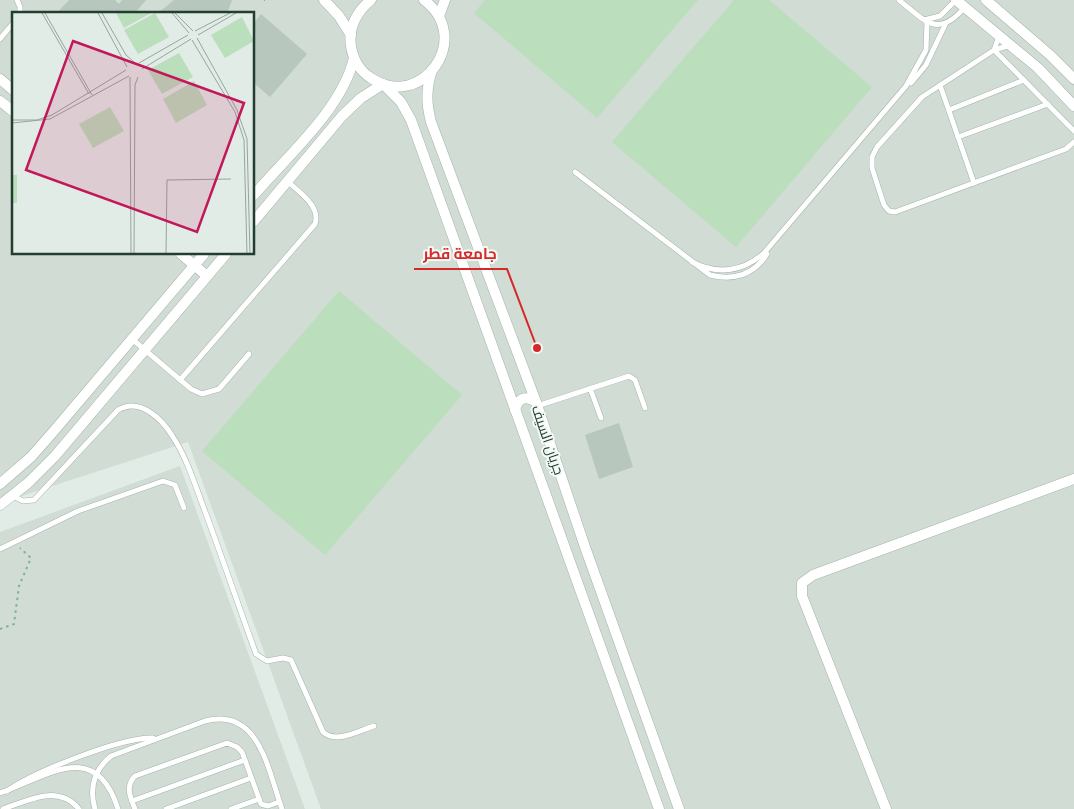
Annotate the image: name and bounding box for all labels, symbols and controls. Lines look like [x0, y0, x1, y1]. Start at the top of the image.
inset map [12, 12, 255, 255]
callout: جامعة قطر [414, 239, 507, 269]
text: جامعة قطر [422, 244, 497, 264]
street label: جريان السيف [528, 403, 568, 477]

